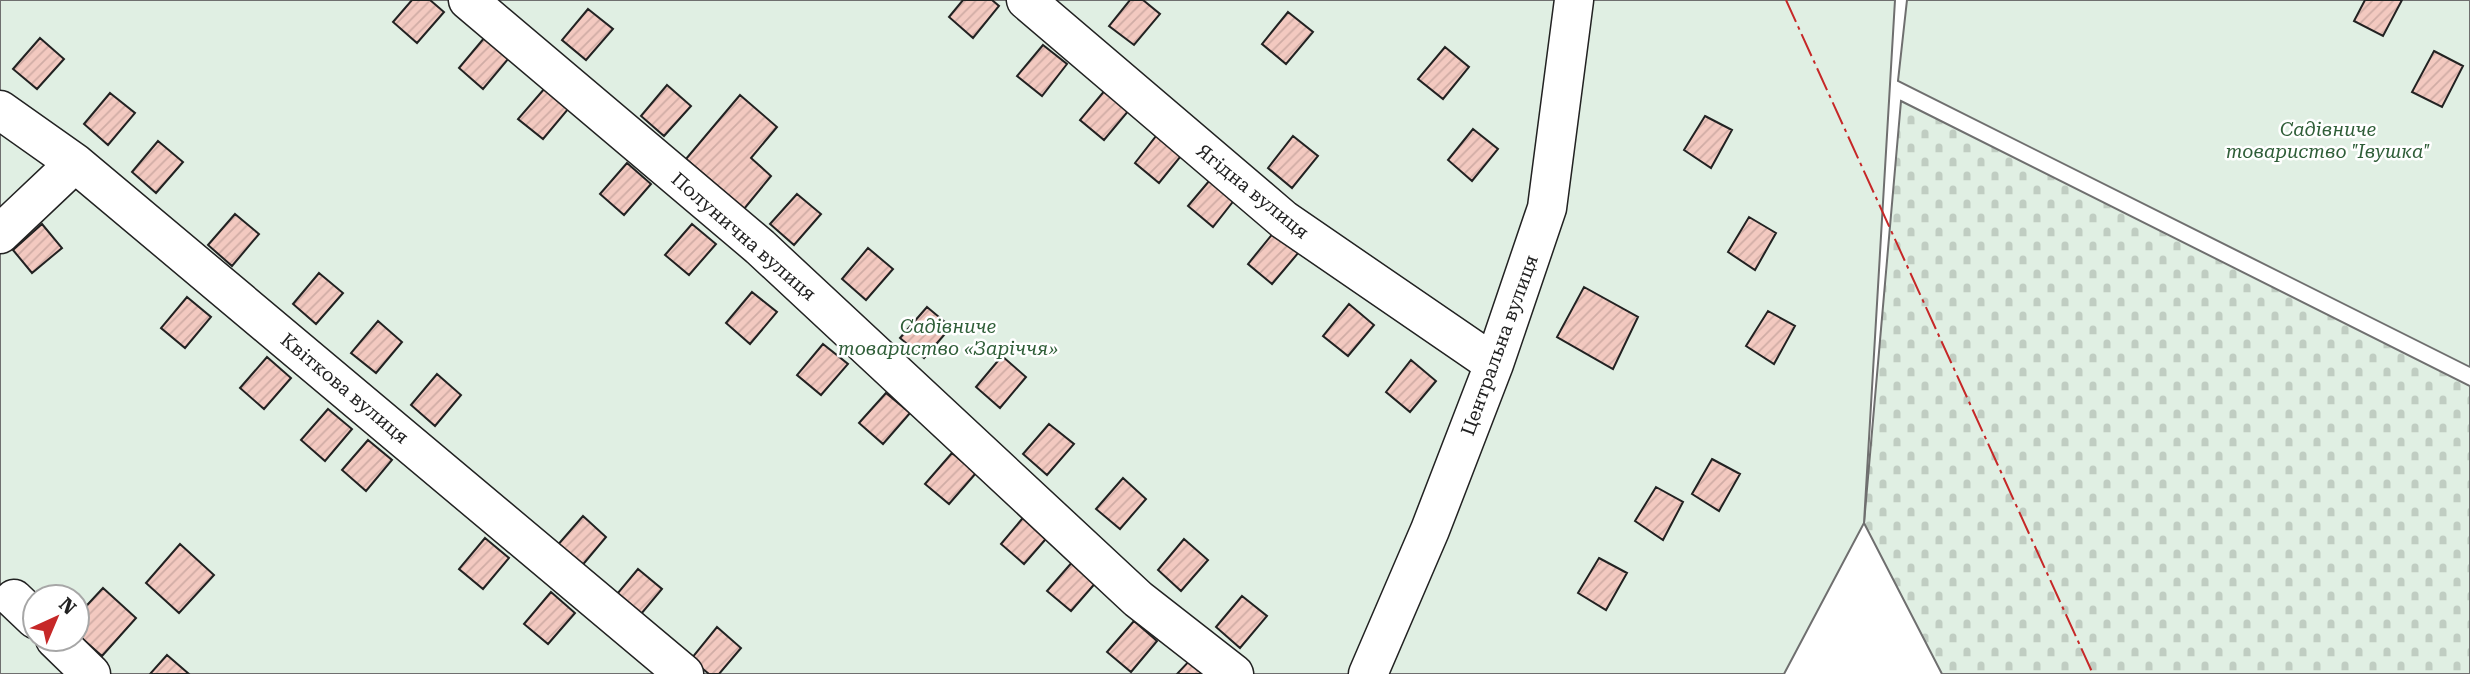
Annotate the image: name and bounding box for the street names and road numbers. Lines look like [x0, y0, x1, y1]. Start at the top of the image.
street label: Ягідна вулиця [1192, 139, 1314, 244]
street label: Полунична вулиця [667, 167, 821, 306]
street label: Центральна вулиця [1456, 251, 1543, 439]
street label: Квіткова вулиця [276, 328, 413, 449]

